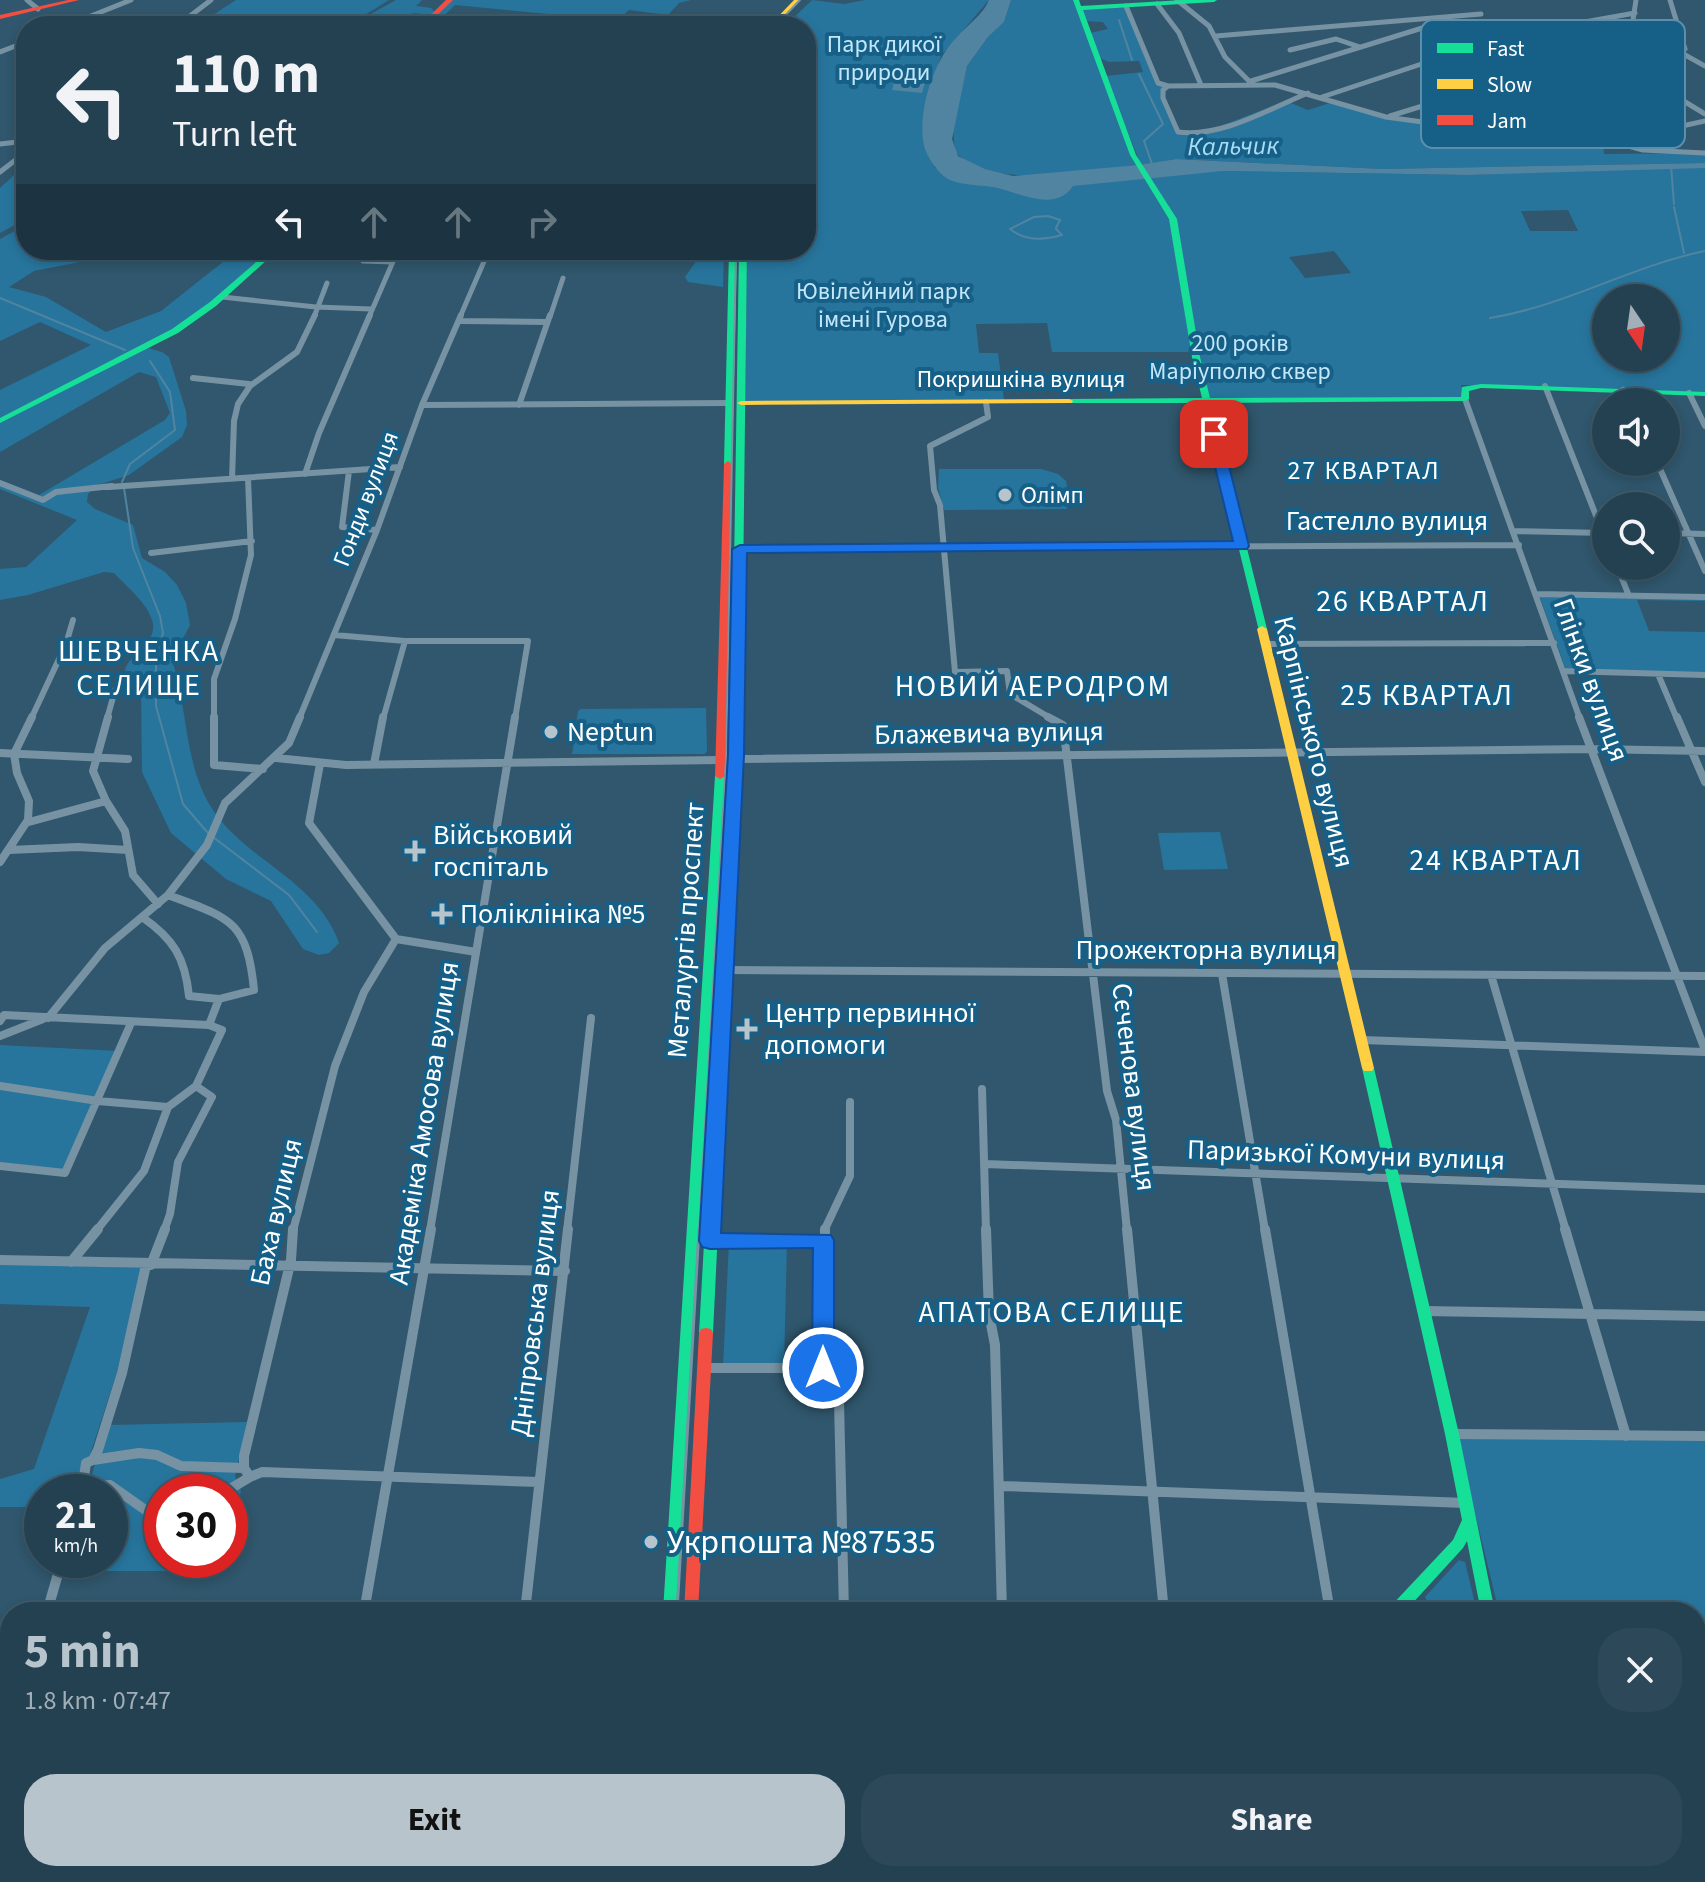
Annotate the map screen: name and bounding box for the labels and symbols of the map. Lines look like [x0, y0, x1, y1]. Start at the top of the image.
legend [1421, 20, 1685, 148]
park label: Парк дикої природи [827, 27, 942, 90]
text: Fast [1487, 33, 1525, 65]
text: Slow [1487, 69, 1532, 101]
text: Jam [1487, 105, 1527, 137]
water label: Кальчик [1187, 127, 1280, 165]
park label: Ювілейний парк імені Гурова [796, 274, 970, 337]
north arrow [1592, 284, 1680, 372]
park label: 200 років Маріуполю сквер [1149, 326, 1331, 389]
street label: Покришкіна вулиця [917, 362, 1125, 397]
pin [1180, 400, 1248, 468]
street label: Гонди вулиця [324, 426, 408, 572]
district label: 27 КВАРТАЛ [1287, 452, 1441, 489]
place label: Олімп [1021, 478, 1084, 513]
marker: Олімп [996, 486, 1014, 504]
street label: Гастелло вулиця [1286, 501, 1488, 541]
district label: 26 КВАРТАЛ [1316, 580, 1490, 623]
street label: Глінки вулиця [1543, 593, 1639, 767]
street label: Карпінського вулиця [1263, 612, 1365, 872]
district label: ШЕВЧЕНКА СЕЛИЩЕ [58, 630, 220, 707]
district label: НОВИЙ АЕРОДРОМ [895, 665, 1171, 708]
district label: 25 КВАРТАЛ [1340, 674, 1514, 717]
street label: Блажевича вулиця [874, 711, 1104, 755]
place label: Neptun [567, 712, 654, 752]
marker: Neptun [542, 723, 560, 741]
street label: Металургів проспект [657, 800, 715, 1059]
place label: Військовий госпіталь [433, 815, 573, 887]
district label: 24 КВАРТАЛ [1409, 839, 1583, 882]
marker: Військовий госпіталь [404, 840, 426, 862]
place label: Поліклініка №5 [460, 894, 645, 934]
marker: Поліклініка №5 [431, 903, 453, 925]
street label: Прожекторна вулиця [1075, 930, 1337, 970]
street label: Академіка Амосова вулиця [379, 958, 469, 1288]
street label: Сєченова вулиця [1101, 981, 1167, 1193]
place label: Центр первинної допомоги [765, 993, 976, 1065]
marker: Центр первинної допомоги [736, 1018, 758, 1040]
street label: Паризької Комуни вулиця [1186, 1129, 1506, 1181]
street label: Баха вулиця [240, 1134, 312, 1290]
street label: Дніпровська вулиця [500, 1187, 570, 1439]
district label: АПАТОВА СЕЛИЩЕ [918, 1291, 1186, 1334]
position arrow [781, 1326, 865, 1410]
speed limit sign: 30 [144, 1474, 248, 1578]
place label: Укрпошта №87535 [667, 1518, 936, 1567]
marker: Укрпошта №87535 [642, 1533, 660, 1551]

